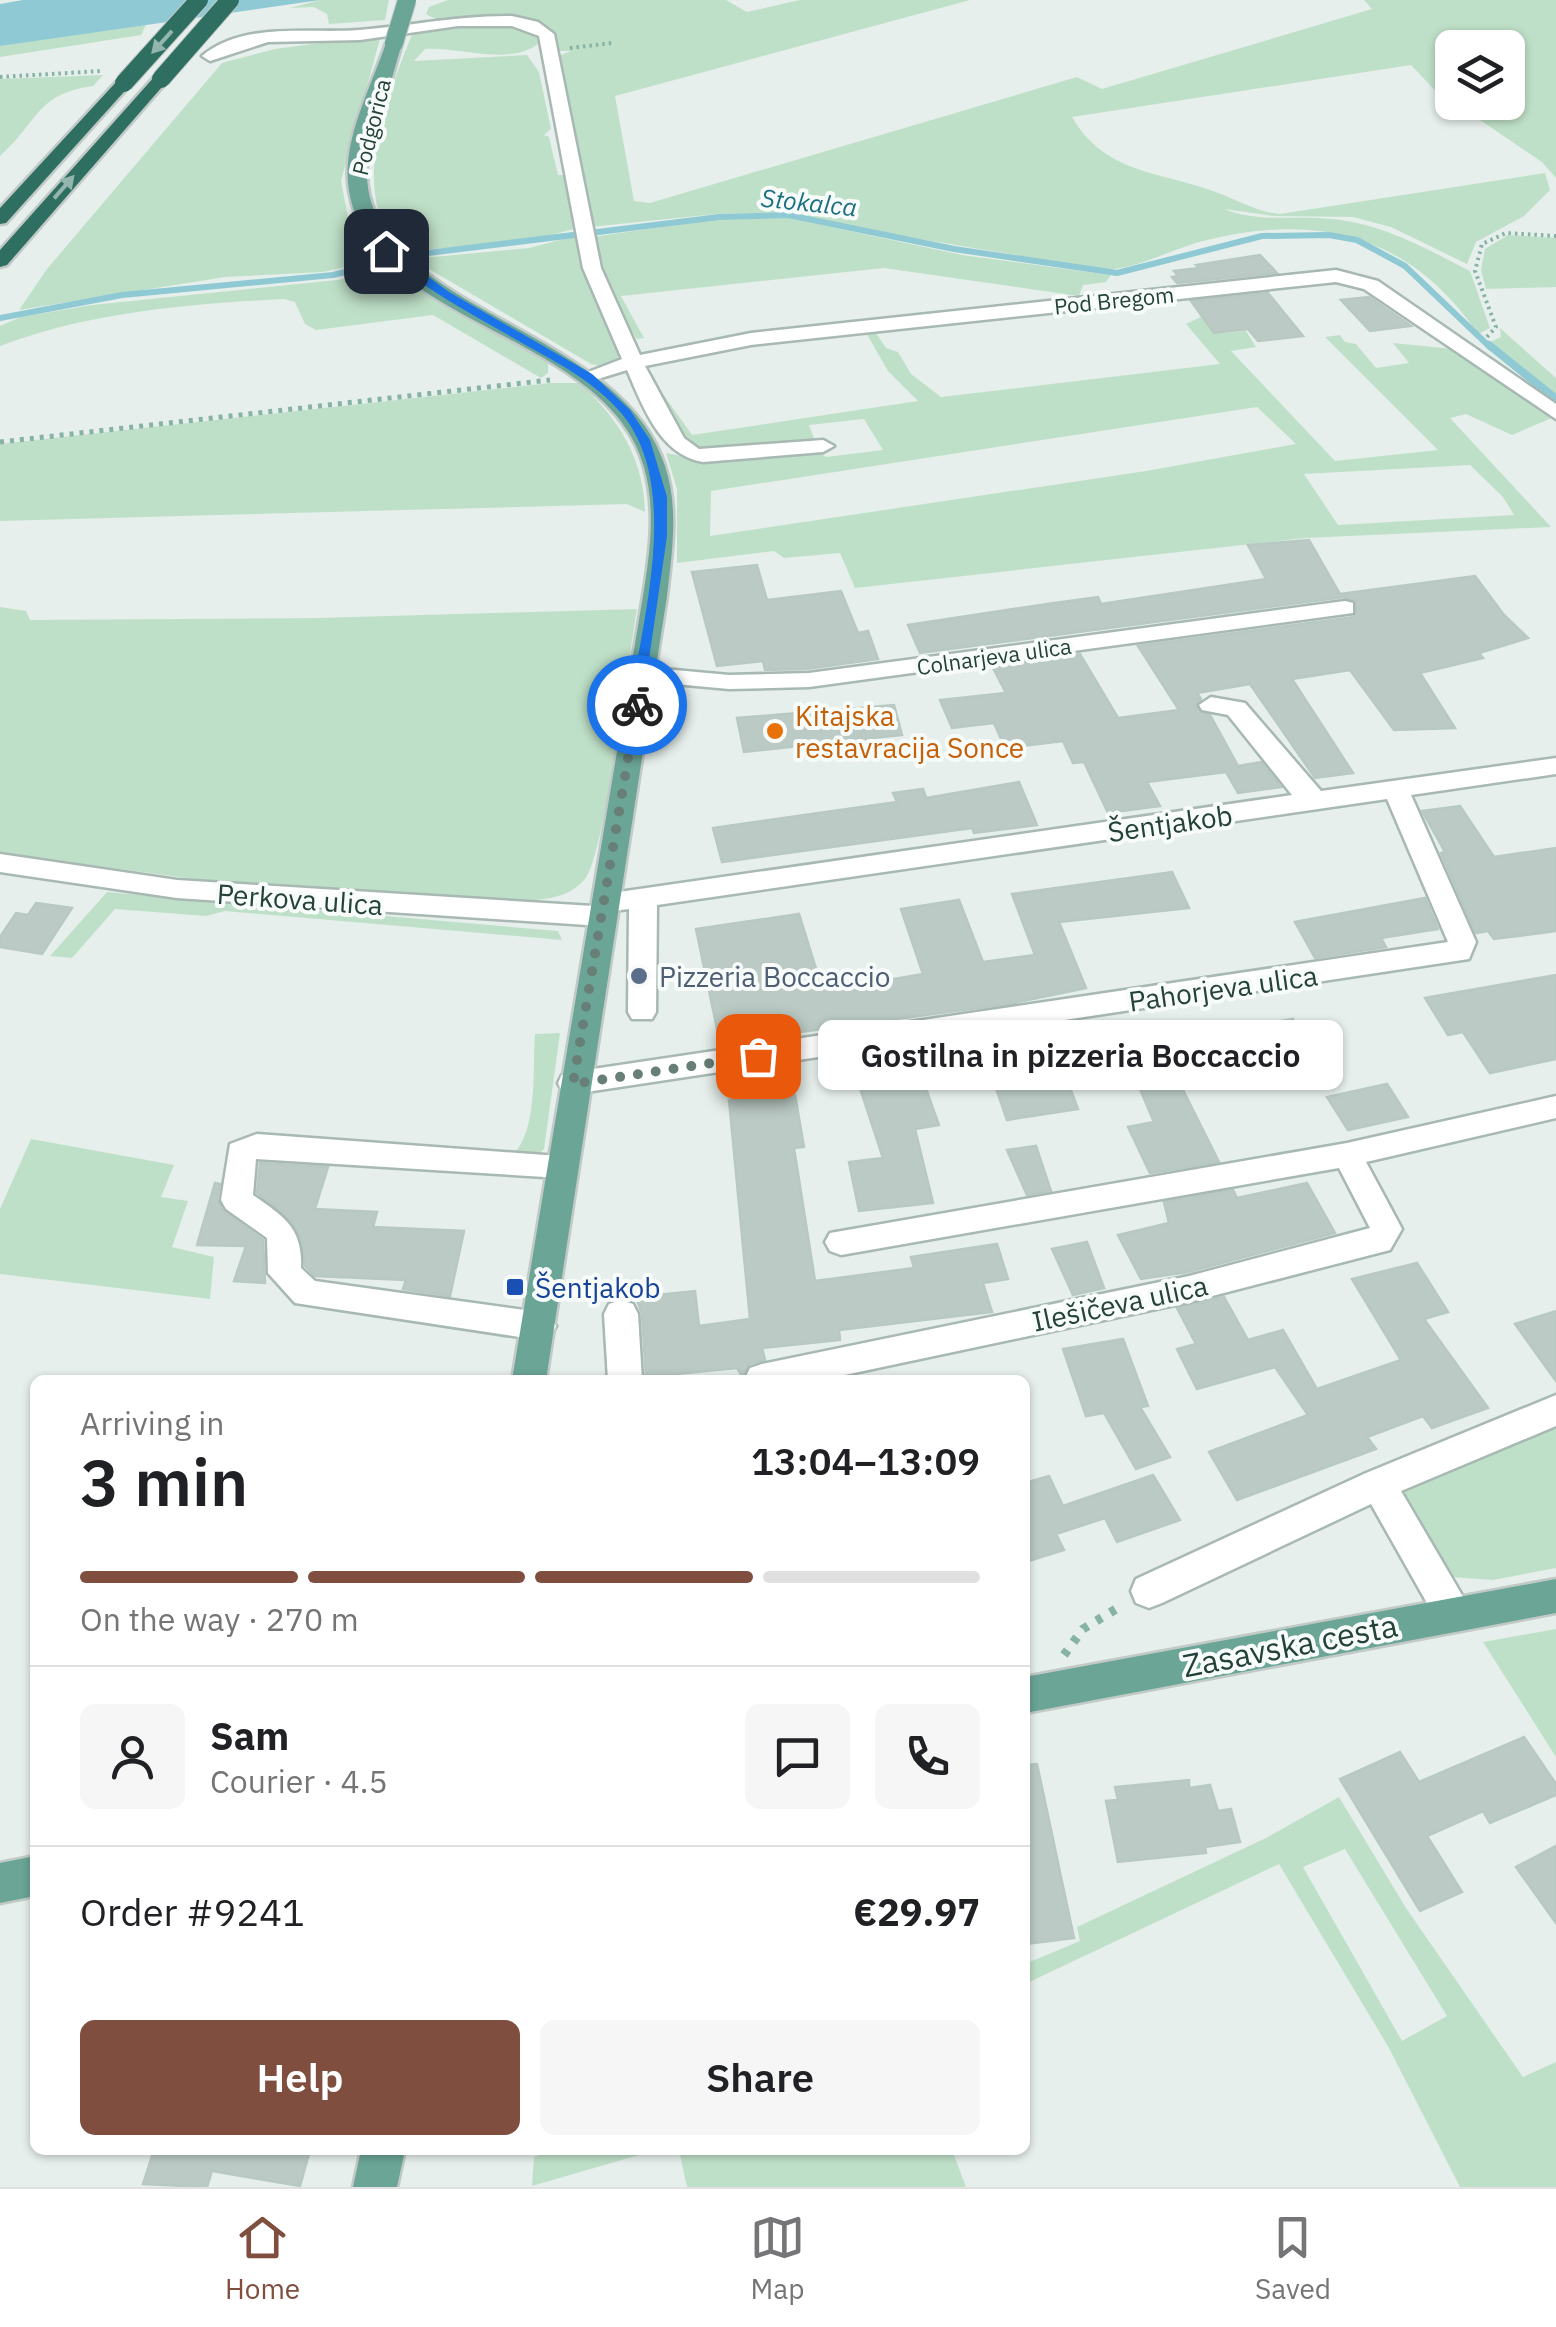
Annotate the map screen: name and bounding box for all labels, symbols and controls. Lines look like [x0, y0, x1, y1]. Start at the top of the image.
one-way arrow [151, 29, 173, 54]
map controls [1435, 30, 1525, 120]
button: layers [1435, 30, 1525, 120]
street label: Podgorica [345, 76, 397, 178]
one-way arrow [52, 175, 74, 200]
water label: Stokalca [759, 181, 859, 223]
pin [344, 209, 429, 294]
icon: home [359, 224, 414, 279]
street label: Pod Bregom [1053, 279, 1175, 321]
street label: Colnarjeva ulica [915, 631, 1074, 681]
courier [587, 655, 687, 755]
icon: bike [610, 678, 665, 733]
place label: Kitajska restavracija Sonce [795, 697, 1024, 766]
marker: Kitajska restavracija Sonce [764, 720, 786, 742]
street label: Šentjakob [1105, 796, 1235, 850]
street label: Perkova ulica [216, 875, 384, 923]
street label: Pahorjeva ulica [1126, 956, 1320, 1020]
place label: Pizzeria Boccaccio [659, 958, 890, 995]
marker: Pizzeria Boccaccio [628, 965, 650, 987]
pin [716, 1014, 801, 1099]
callout: Gostilna in pizzeria Boccaccio [818, 1021, 1343, 1091]
icon: bag [731, 1029, 786, 1084]
text: Gostilna in pizzeria Boccaccio [861, 1034, 1300, 1076]
street label: Ilešičeva ulica [1029, 1266, 1211, 1340]
place label: Šentjakob [535, 1269, 661, 1306]
marker: Šentjakob [504, 1276, 526, 1298]
text: Arriving in [80, 1402, 225, 1444]
text: 13:04–13:09 [751, 1436, 980, 1485]
text: 3 min [80, 1439, 248, 1524]
text: On the way · 270 m [80, 1598, 359, 1640]
street label: Zasavska cesta [1179, 1604, 1401, 1686]
button: person [80, 1704, 185, 1809]
button: chat [745, 1704, 850, 1809]
button: phone [875, 1704, 980, 1809]
text: Sam [210, 1711, 289, 1760]
text: Courier · 4.5 [210, 1760, 388, 1802]
text: Order #9241 [80, 1887, 305, 1936]
text: €29.97 [853, 1887, 980, 1936]
button: Help [80, 2020, 520, 2135]
button: Share [540, 2020, 980, 2135]
tab: Home [225, 2210, 300, 2307]
tab: Map [750, 2210, 805, 2307]
tab: Saved [1255, 2210, 1331, 2307]

